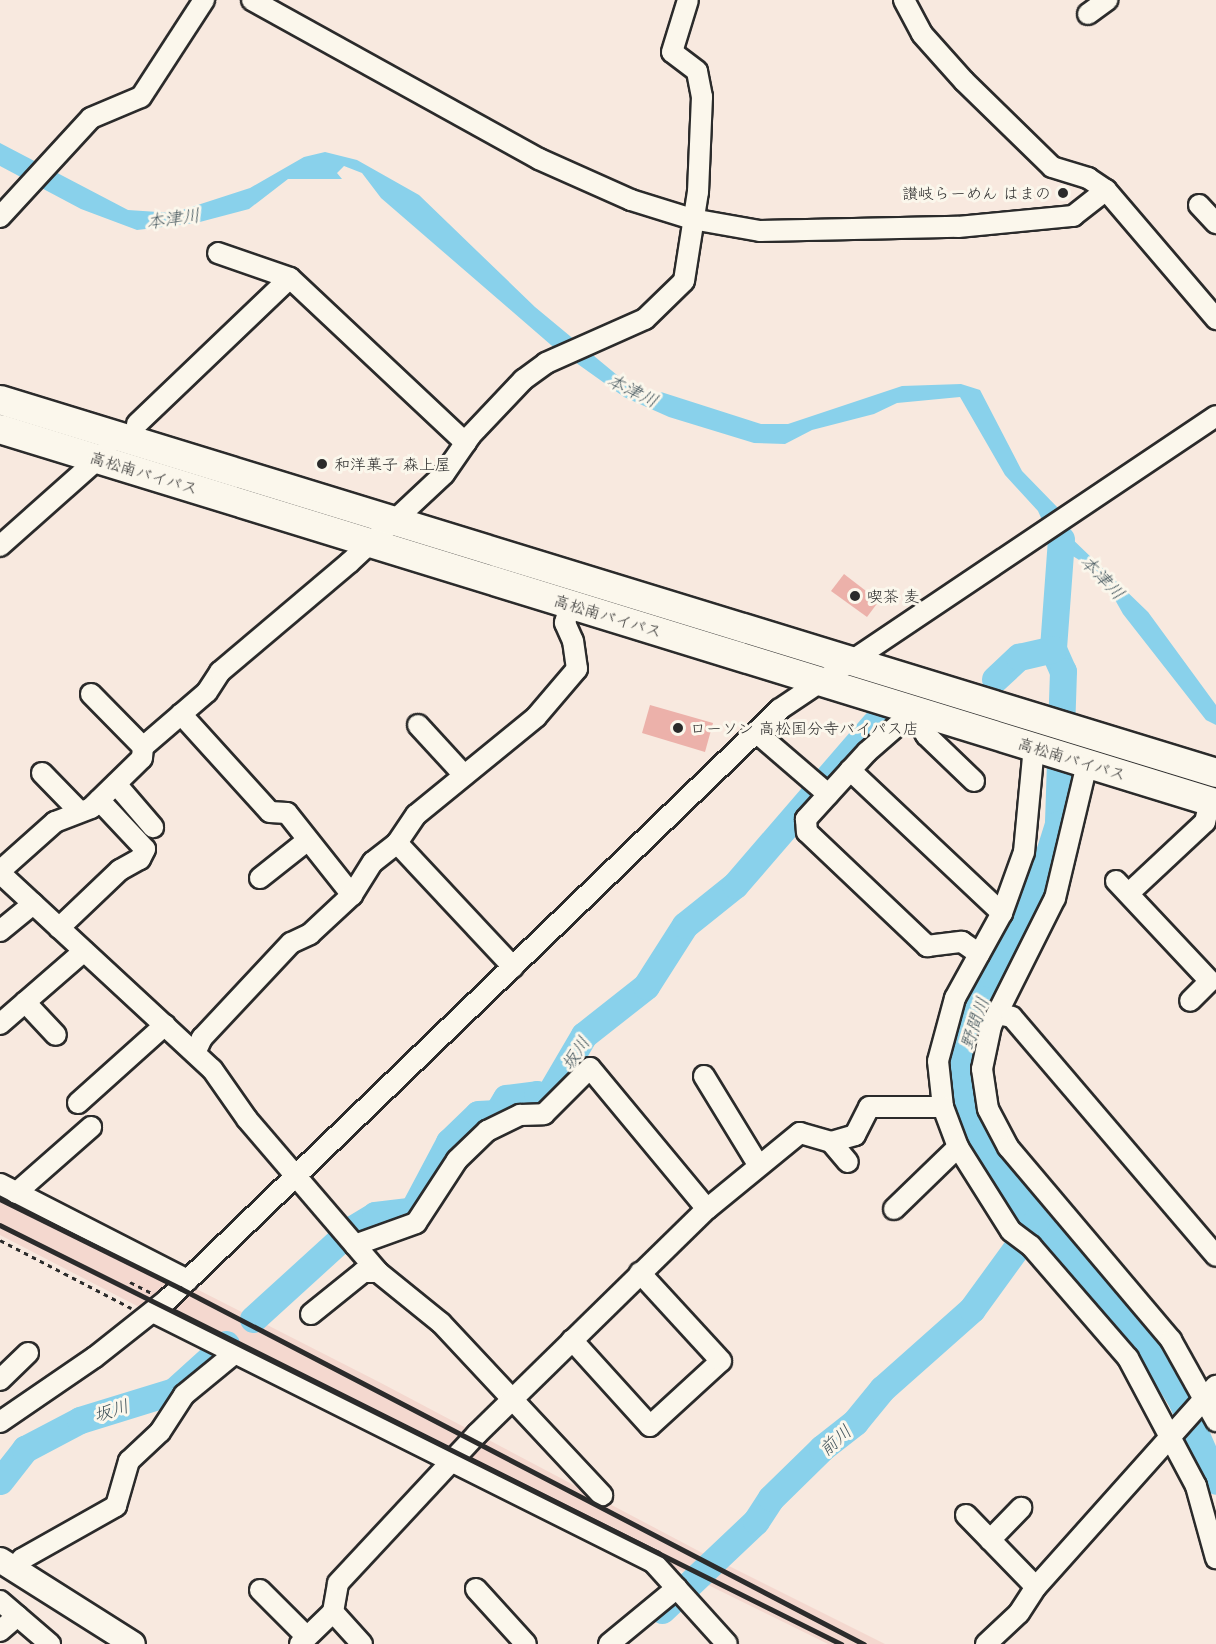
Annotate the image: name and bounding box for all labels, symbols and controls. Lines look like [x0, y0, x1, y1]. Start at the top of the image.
place label: 讃岐らーめん はまの [902, 183, 1051, 203]
marker: 讃岐らーめん はまの [1056, 186, 1070, 200]
water label: 本津川 [145, 204, 201, 232]
water label: 本津川 [604, 368, 662, 412]
street label: 高松南バイパス [88, 447, 200, 499]
place label: 和洋菓子 森上屋 [334, 454, 451, 474]
marker: 和洋菓子 森上屋 [315, 457, 329, 471]
water label: 本津川 [1076, 550, 1130, 604]
place label: 喫茶 麦 [867, 586, 920, 606]
marker: 喫茶 麦 [848, 589, 862, 603]
street label: 高松南バイパス [552, 590, 664, 642]
place label: ローソン 高松国分寺バイパス店 [690, 718, 919, 738]
marker: ローソン 高松国分寺バイパス店 [671, 721, 685, 735]
street label: 高松南バイパス [1016, 733, 1128, 785]
water label: 野間川 [955, 994, 993, 1052]
water label: 坂川 [556, 1032, 594, 1074]
water label: 坂川 [91, 1394, 131, 1426]
water label: 前川 [814, 1420, 856, 1460]

